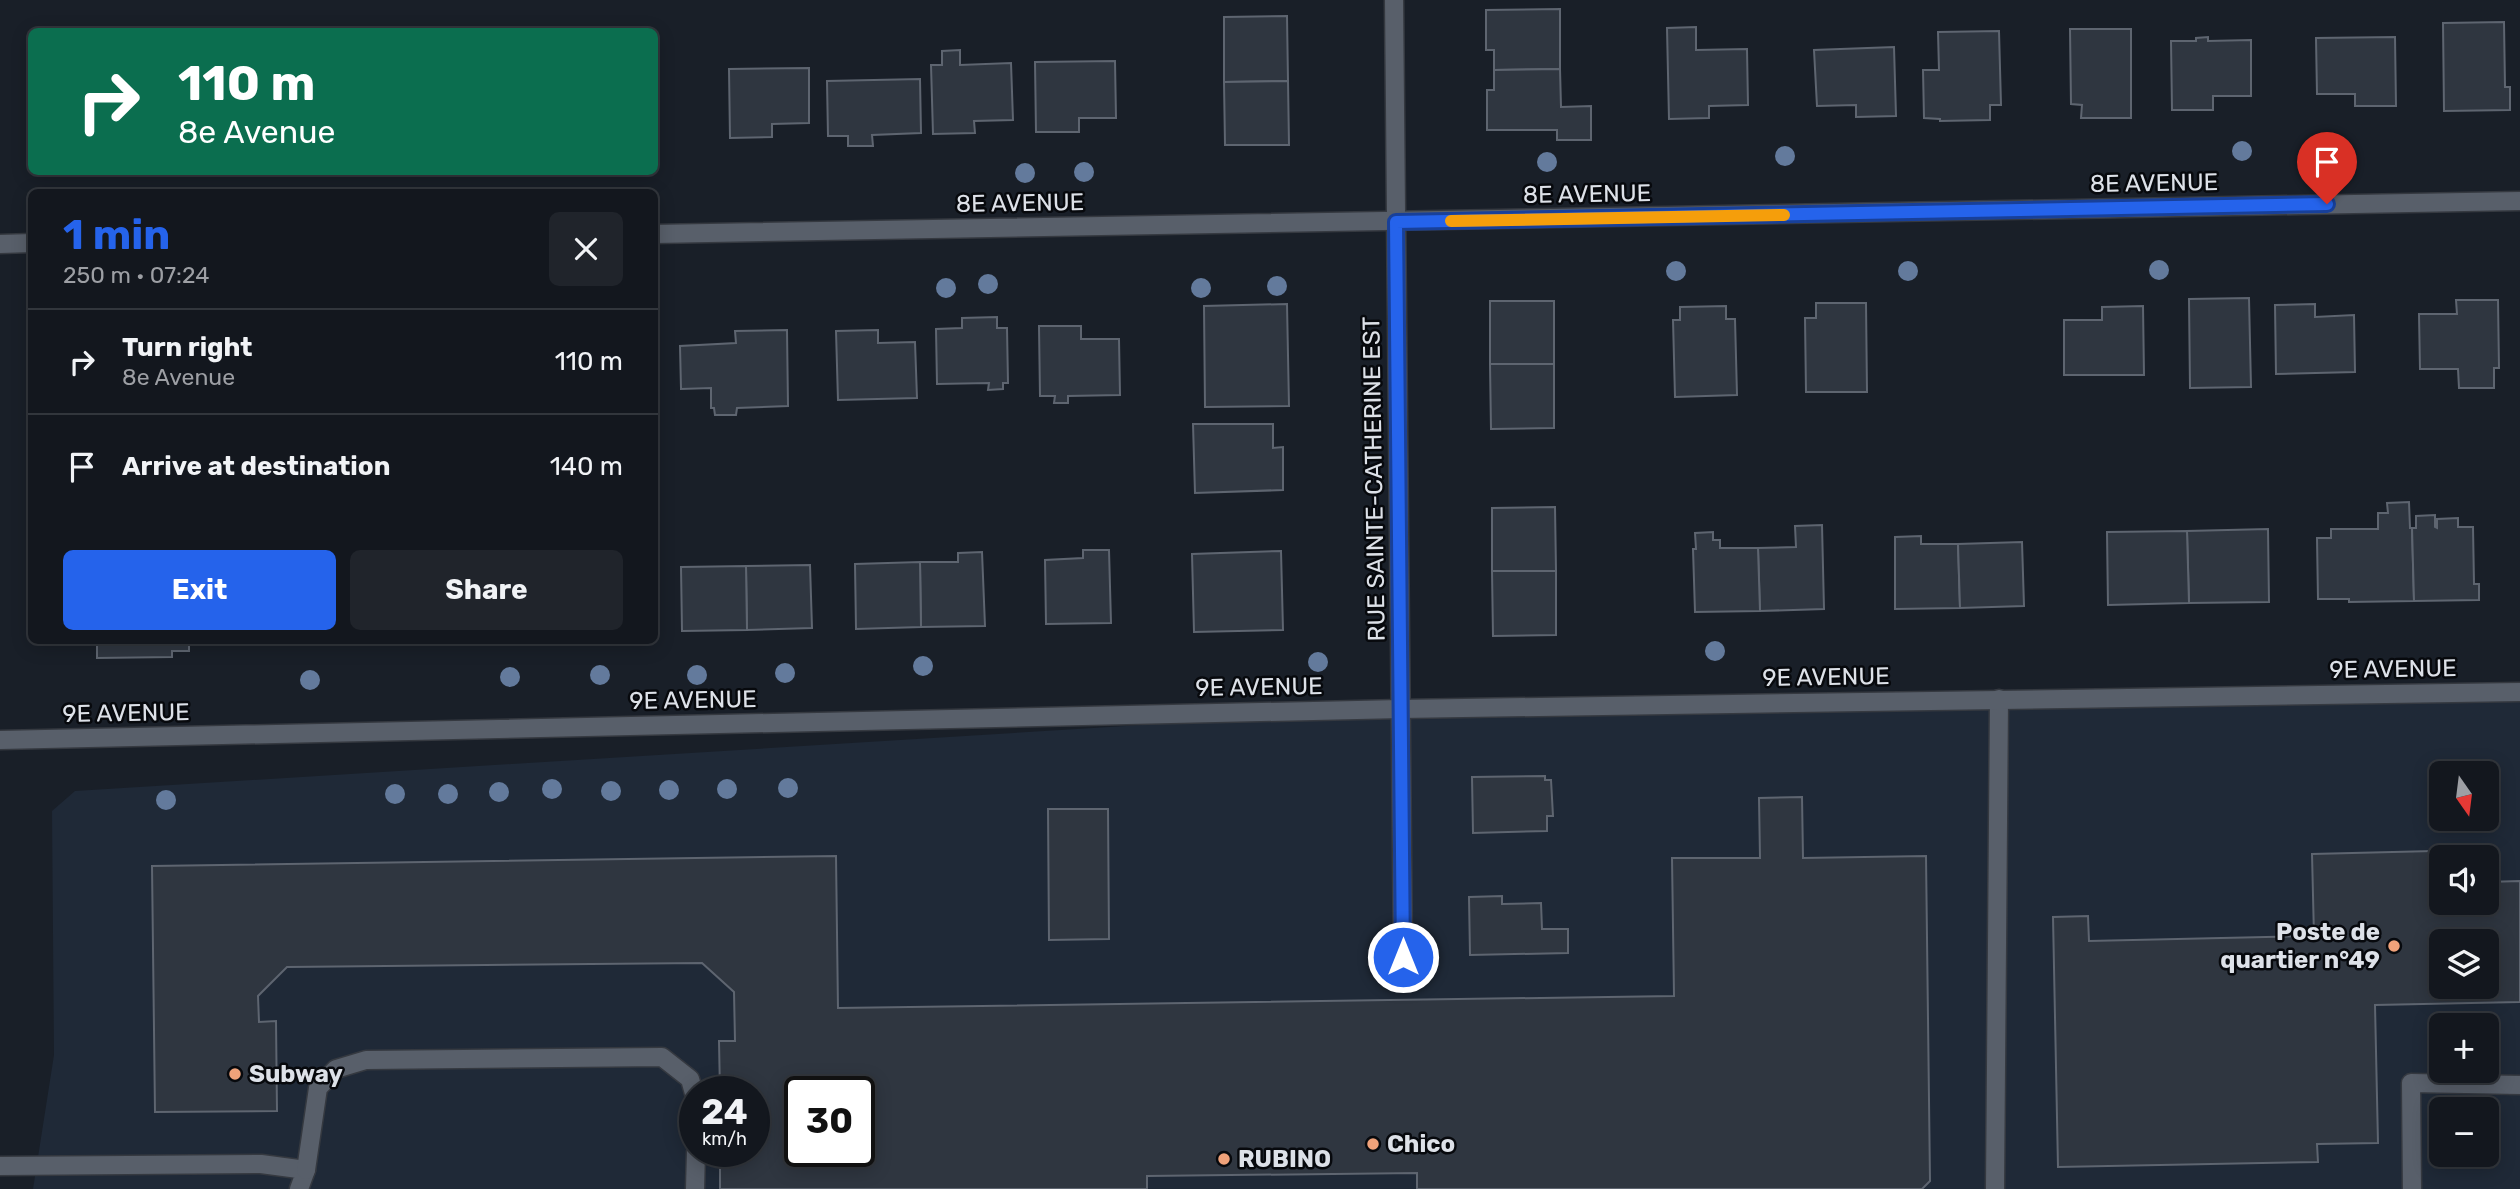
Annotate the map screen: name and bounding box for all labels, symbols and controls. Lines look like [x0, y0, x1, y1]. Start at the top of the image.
text: 110 m [178, 54, 315, 112]
icon: right [63, 56, 154, 147]
text: 8e Avenue [178, 113, 335, 151]
pin [2297, 132, 2357, 204]
icon: arrive [2308, 143, 2346, 181]
street label: 8E AVENUE [2090, 168, 2218, 198]
street label: 8E AVENUE [1523, 179, 1651, 209]
street label: 8E AVENUE [956, 188, 1084, 218]
text: 1 min [63, 210, 170, 260]
button: close [549, 212, 623, 286]
text: 250 m · 07:24 [63, 261, 210, 289]
street label: RUE SAINTE-CATHERINE EST [1357, 316, 1391, 642]
text: Turn right [122, 332, 252, 363]
icon: right [63, 343, 101, 381]
text: 110 m [555, 346, 623, 377]
text: 8e Avenue [122, 363, 235, 391]
icon: arrive [63, 448, 101, 486]
text: Arrive at destination [122, 451, 390, 482]
text: 140 m [550, 451, 623, 482]
button: Exit [63, 550, 336, 630]
button: Share [350, 550, 623, 630]
street label: 9E AVENUE [2329, 654, 2457, 684]
street label: 9E AVENUE [1762, 662, 1890, 692]
street label: 9E AVENUE [1195, 672, 1323, 702]
street label: 9E AVENUE [629, 685, 757, 715]
street label: 9E AVENUE [62, 698, 190, 728]
north arrow [2429, 761, 2499, 831]
map controls [2429, 761, 2499, 1167]
button: sound [2429, 845, 2499, 915]
place label: Poste de quartier n°49 [2220, 918, 2380, 974]
position arrow [1366, 920, 1440, 994]
button: layers [2429, 929, 2499, 999]
marker: Poste de quartier n°49 [2386, 938, 2402, 954]
button: + [2429, 1013, 2499, 1083]
place label: Subway [249, 1060, 343, 1088]
marker: Subway [227, 1066, 243, 1082]
speed limit sign: 30 [784, 1076, 875, 1167]
text: 24 [701, 1091, 748, 1133]
button: − [2429, 1097, 2499, 1167]
text: km/h [702, 1128, 747, 1150]
place label: Chico [1387, 1130, 1455, 1158]
marker: Chico [1365, 1136, 1381, 1152]
place label: RUBINO [1238, 1145, 1331, 1173]
marker: RUBINO [1216, 1151, 1232, 1167]

